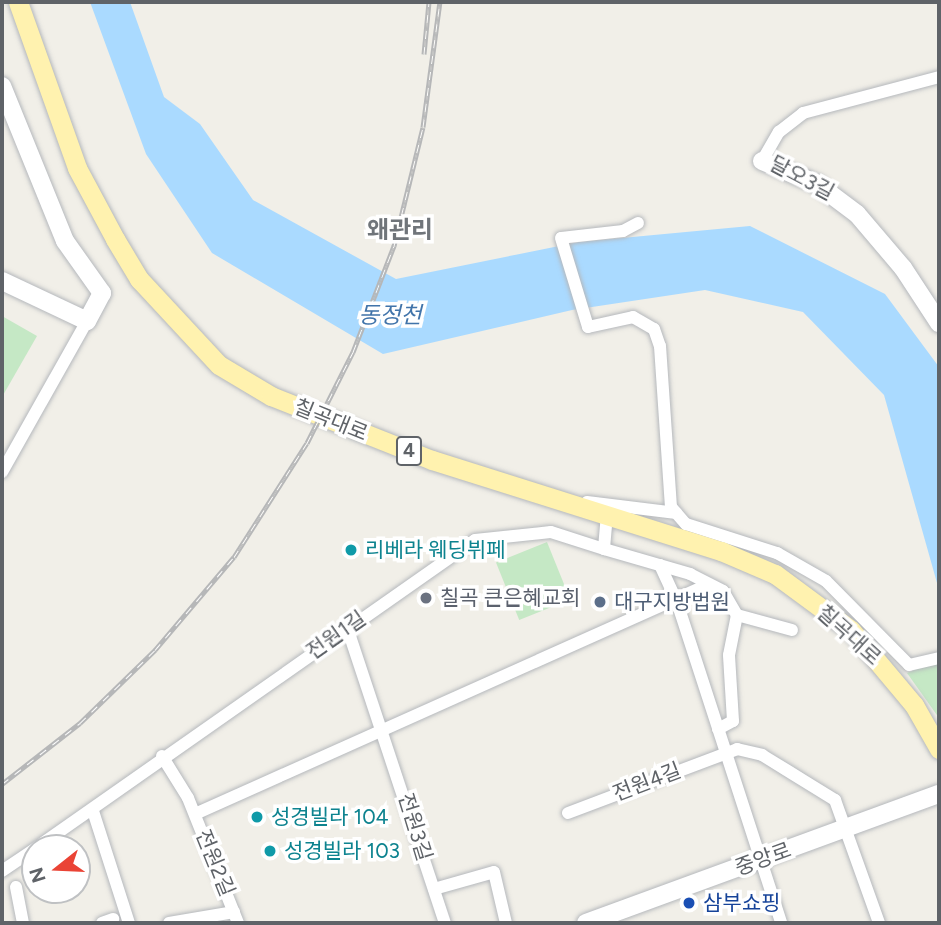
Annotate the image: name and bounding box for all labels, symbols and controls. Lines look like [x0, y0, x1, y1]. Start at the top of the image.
street label: 달오3길 [765, 151, 839, 205]
district label: 왜관리 [367, 216, 433, 244]
water label: 동정천 [358, 301, 422, 329]
street label: 칠곡대로 [290, 394, 372, 446]
road number: 4 [395, 436, 423, 466]
place label: 리베라 웨딩뷔페 [365, 537, 505, 563]
marker: 리베라 웨딩뷔페 [343, 542, 359, 558]
place label: 칠곡 큰은혜교회 [440, 585, 580, 611]
place label: 대구지방법원 [614, 589, 730, 615]
marker: 칠곡 큰은혜교회 [418, 590, 434, 606]
marker: 대구지방법원 [592, 594, 608, 610]
street label: 칠곡대로 [812, 600, 886, 670]
street label: 전원1길 [301, 606, 371, 664]
street label: 전원4길 [609, 758, 685, 806]
street label: 전원3길 [393, 790, 437, 864]
place label: 성경빌라 104 [271, 804, 389, 830]
marker: 성경빌라 104 [249, 809, 265, 825]
street label: 전원2길 [190, 826, 240, 900]
north arrow [21, 834, 91, 904]
street label: 중앙로 [731, 837, 795, 881]
place label: 성경빌라 103 [284, 838, 400, 864]
marker: 성경빌라 103 [262, 843, 278, 859]
text: N [24, 864, 51, 886]
place label: 삼부쇼핑 [703, 890, 780, 916]
marker: 삼부쇼핑 [681, 895, 697, 911]

